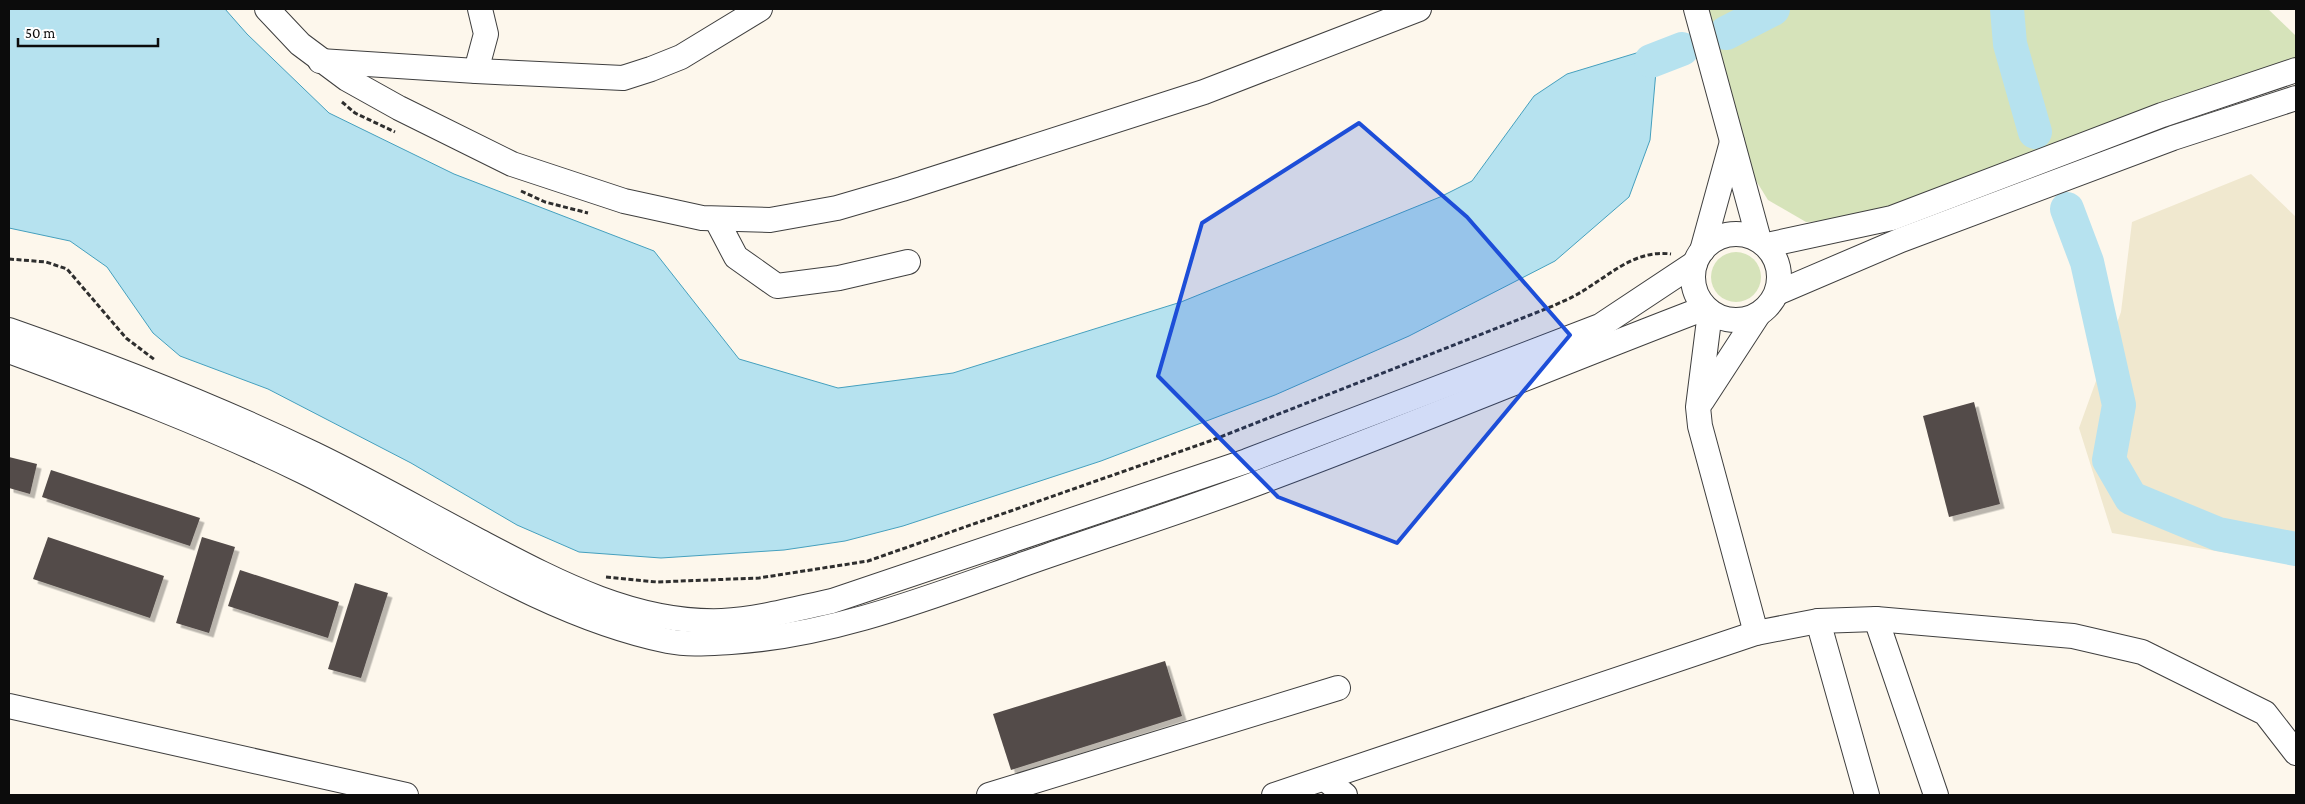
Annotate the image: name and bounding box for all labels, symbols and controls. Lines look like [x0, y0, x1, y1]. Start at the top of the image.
scale bar [18, 15, 158, 47]
text: 50 m [25, 25, 55, 41]

